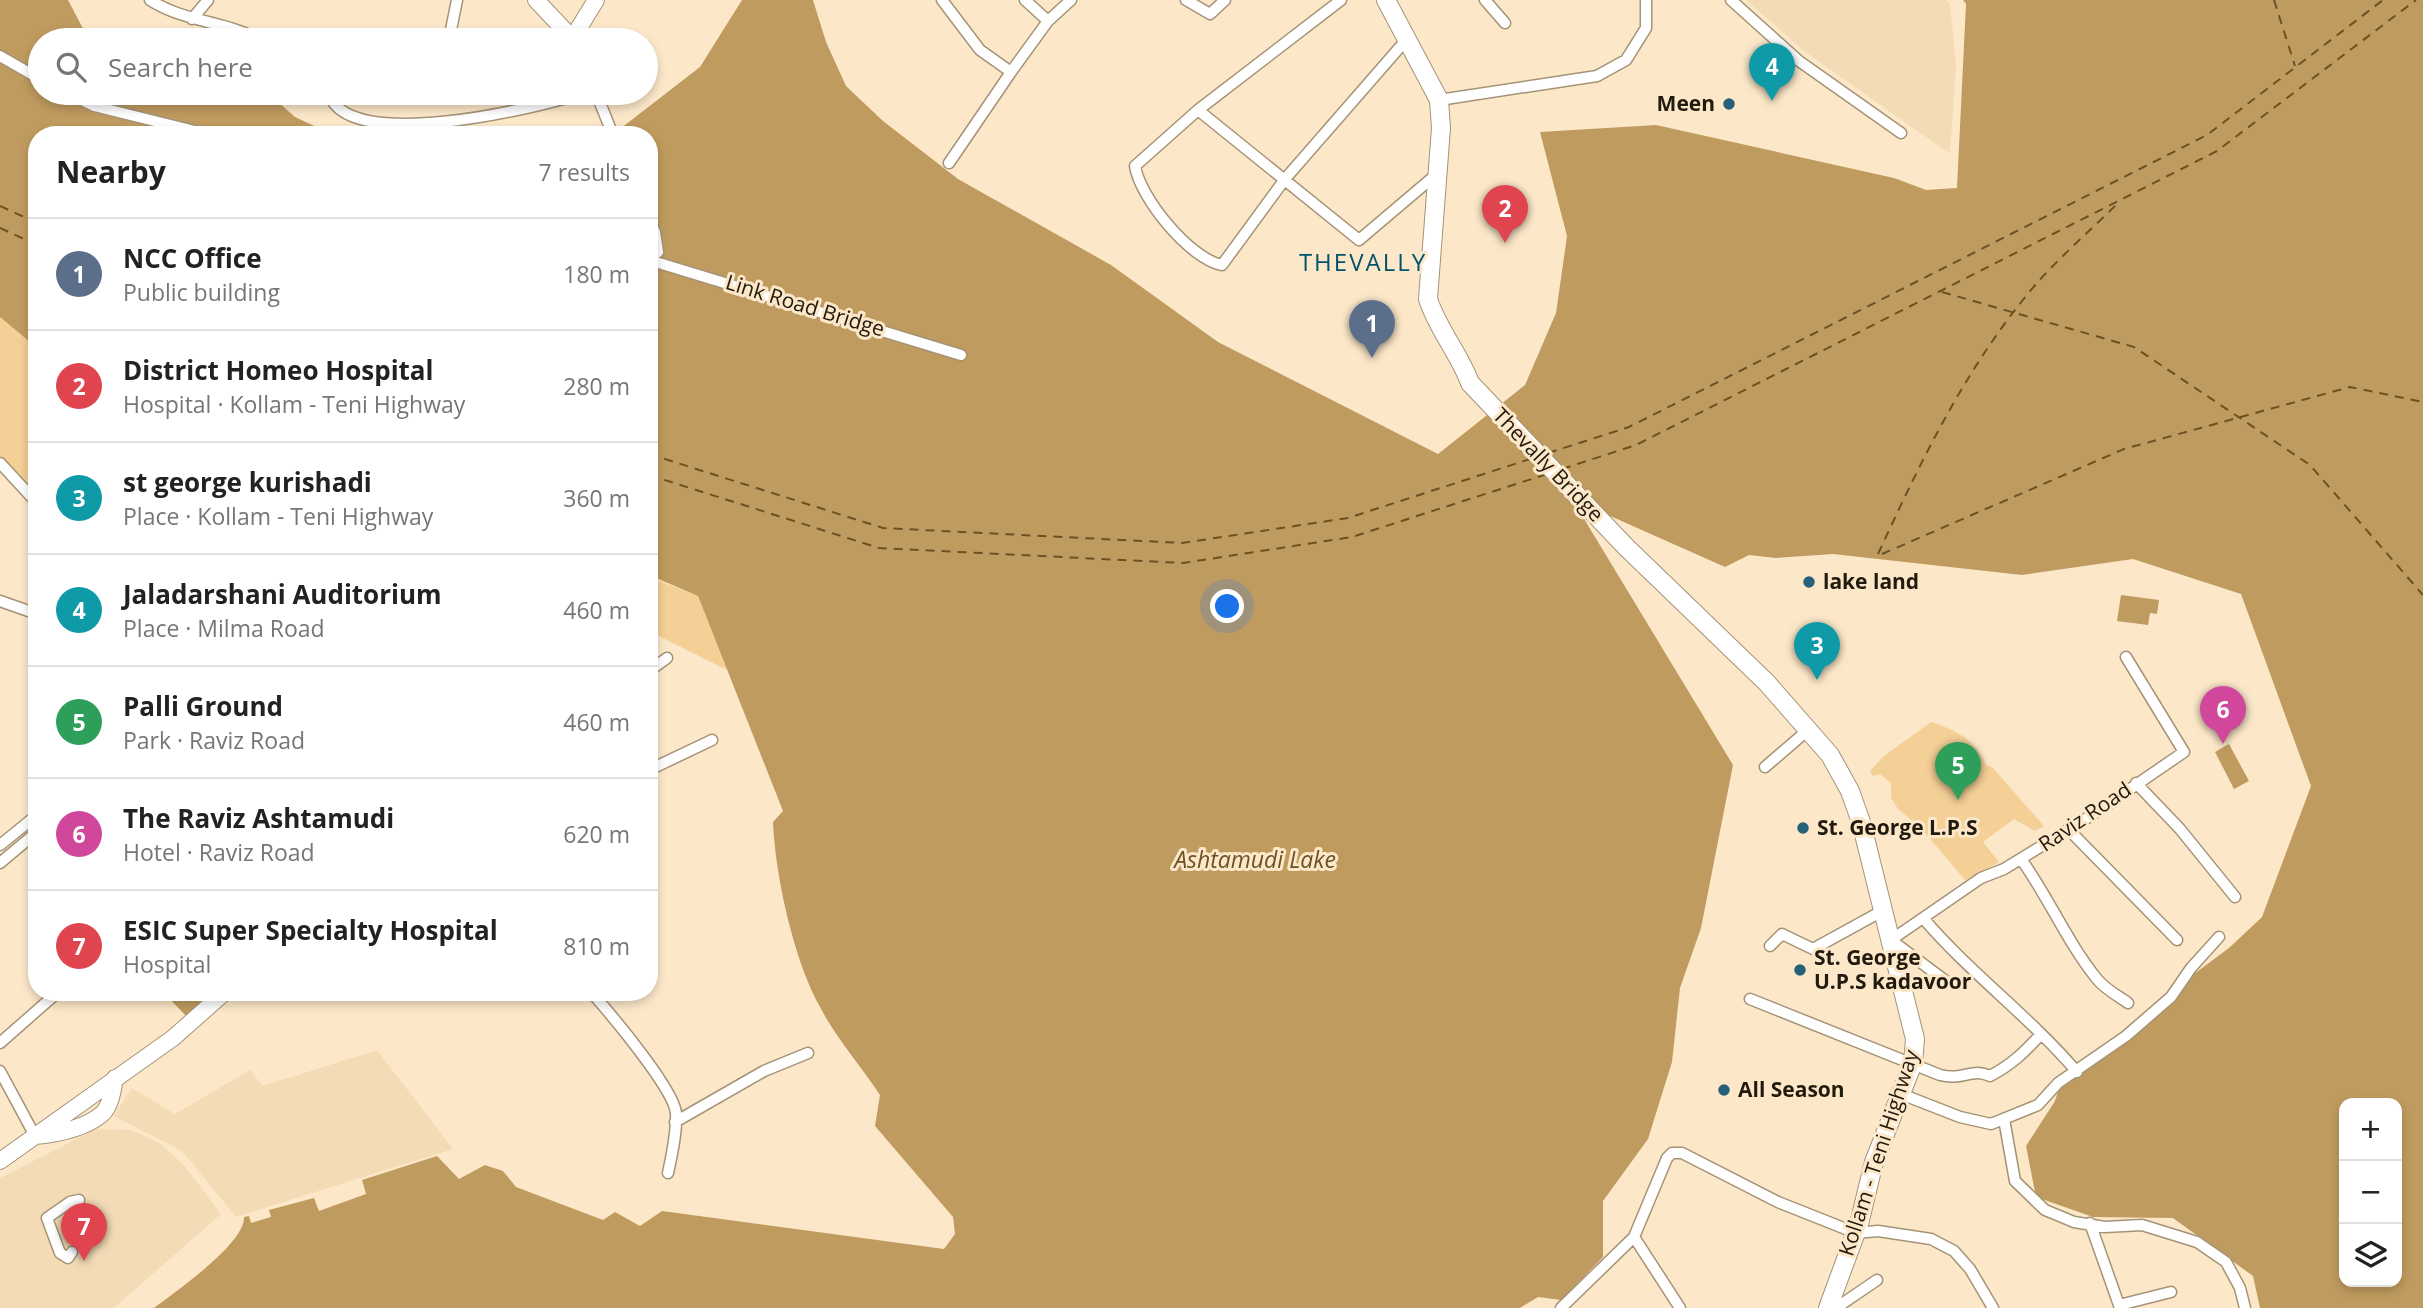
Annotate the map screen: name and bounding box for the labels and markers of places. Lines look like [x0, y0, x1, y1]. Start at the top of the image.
pin: 4 [1749, 43, 1795, 101]
place label: Meen [1657, 89, 1715, 117]
marker: Meen [1721, 96, 1737, 112]
pin: 2 [1482, 185, 1528, 243]
pin: 1 [1349, 300, 1395, 358]
place label: lake land [1823, 567, 1919, 595]
marker: lake land [1801, 574, 1817, 590]
pin: 3 [1794, 622, 1840, 680]
pin: 6 [2200, 686, 2246, 744]
pin: 5 [1935, 742, 1981, 800]
place label: St. George L.P.S [1817, 813, 1978, 841]
marker: St. George L.P.S [1795, 820, 1811, 836]
place label: St. George U.P.S kadavoor [1814, 943, 1972, 995]
marker: St. George U.P.S kadavoor [1792, 962, 1808, 978]
place label: All Season [1738, 1075, 1845, 1103]
marker: All Season [1716, 1082, 1732, 1098]
pin: 7 [61, 1203, 107, 1261]

